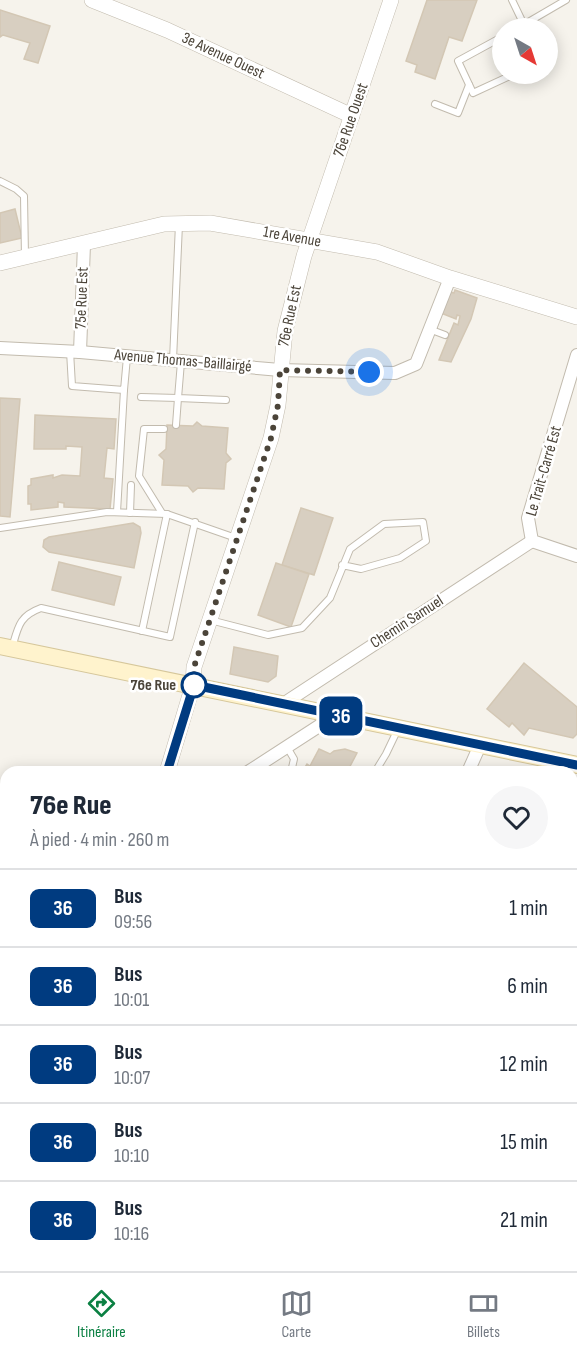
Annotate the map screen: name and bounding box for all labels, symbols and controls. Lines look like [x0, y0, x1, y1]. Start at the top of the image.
north arrow [492, 18, 558, 84]
map controls [492, 18, 558, 84]
street label: 3e Avenue Ouest [179, 29, 267, 83]
street label: 76e Rue Ouest [329, 80, 373, 160]
street label: 1re Avenue [262, 223, 322, 251]
street label: 75e Rue Est [71, 267, 93, 329]
street label: 76e Rue Est [274, 283, 306, 349]
street label: Avenue Thomas-Baillairgé [113, 345, 252, 376]
your location [354, 357, 384, 387]
street label: Le Trait-Carré Est [522, 424, 566, 518]
street label: Chemin Samuel [367, 591, 447, 653]
marker: 76e Rue [181, 672, 207, 698]
place label: 76e Rue [131, 676, 176, 695]
line badge: 36 [314, 696, 368, 736]
text: 36 [331, 704, 351, 729]
button: heart [485, 786, 548, 849]
text: 76e Rue [30, 789, 112, 822]
text: À pied · 4 min · 260 m [30, 828, 169, 852]
text: Bus [114, 883, 143, 910]
text: 1 min [509, 895, 548, 922]
text: 36 [53, 896, 73, 921]
text: 09:56 [114, 910, 152, 934]
text: Bus [114, 961, 143, 988]
text: 6 min [507, 973, 548, 1000]
text: 36 [53, 974, 73, 999]
text: 10:01 [114, 988, 149, 1012]
text: Bus [114, 1039, 143, 1066]
text: 12 min [500, 1051, 548, 1078]
text: 36 [53, 1052, 73, 1077]
text: 10:07 [114, 1066, 150, 1090]
text: Bus [114, 1117, 143, 1144]
text: 15 min [500, 1129, 548, 1156]
text: 36 [53, 1130, 73, 1155]
text: 10:10 [114, 1144, 149, 1168]
text: Bus [114, 1195, 143, 1222]
text: 21 min [500, 1207, 548, 1234]
text: 36 [53, 1208, 73, 1233]
text: 10:16 [114, 1222, 149, 1246]
tab: Itinéraire [77, 1287, 126, 1342]
tab: Carte [280, 1287, 313, 1342]
tab: Billets [467, 1287, 500, 1342]

